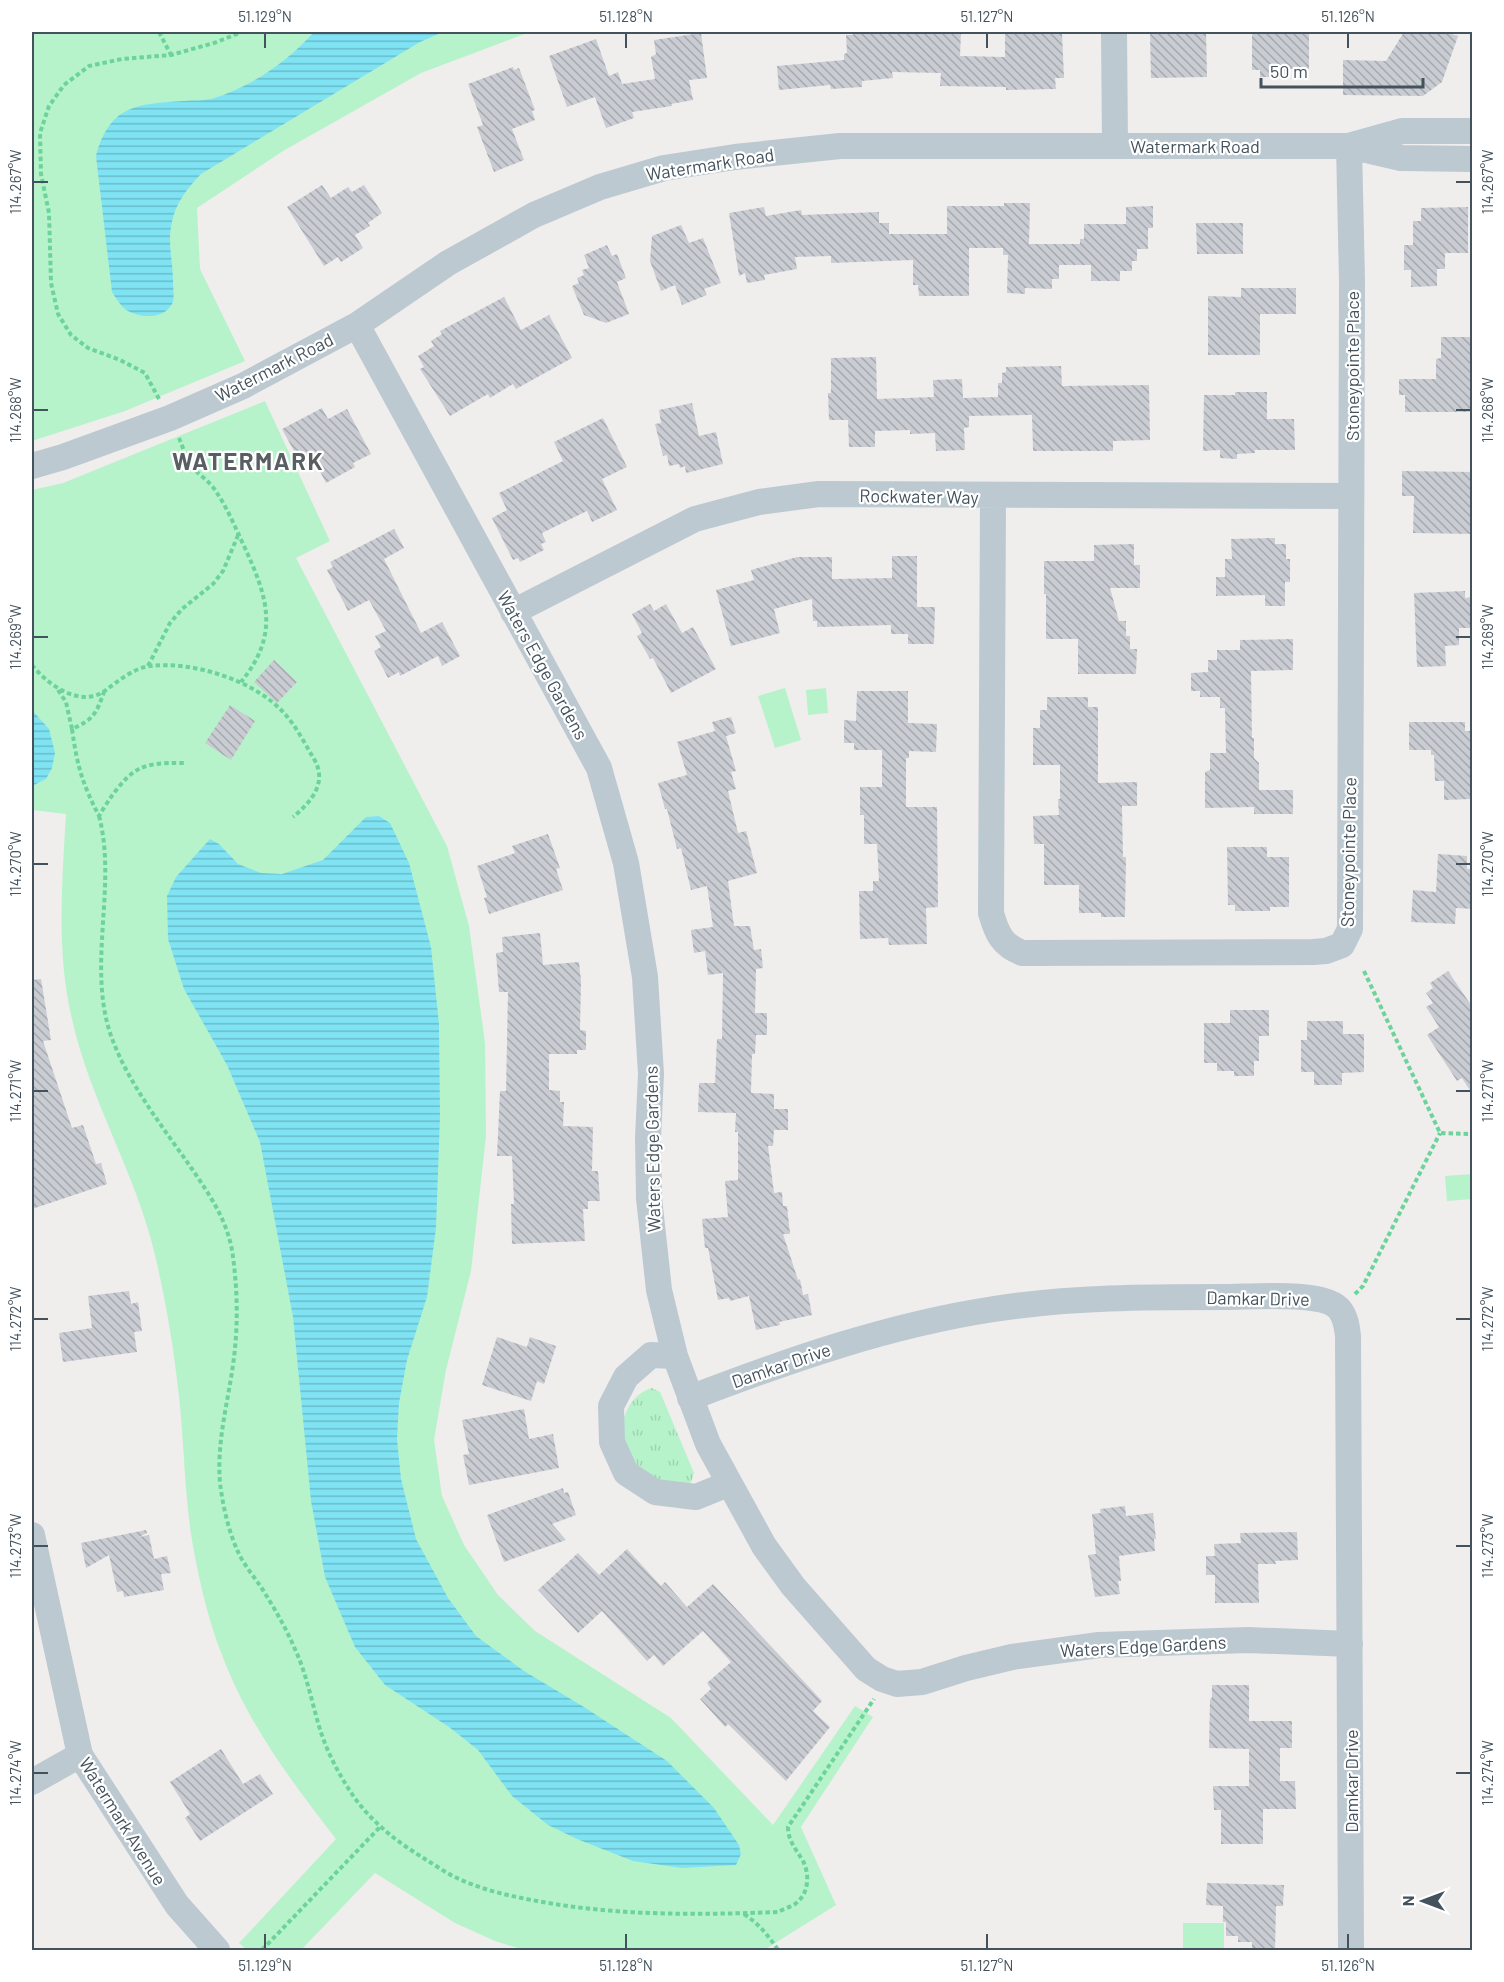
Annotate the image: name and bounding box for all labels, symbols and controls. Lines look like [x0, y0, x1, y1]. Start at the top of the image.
text: 51.129°N [238, 7, 292, 25]
text: 51.128°N [599, 7, 653, 25]
text: 51.127°N [961, 7, 1013, 25]
text: 51.126°N [1321, 7, 1375, 25]
scale bar [1261, 51, 1423, 89]
text: 50 m [1270, 60, 1308, 82]
street label: Watermark Road [1130, 135, 1260, 157]
street label: Watermark Road [644, 143, 776, 185]
text: 114.267°W [6, 150, 24, 214]
text: 114.267°W [1478, 150, 1496, 214]
street label: Stoneypointe Place [1341, 291, 1363, 441]
street label: Watermark Road [211, 328, 337, 406]
text: 114.268°W [6, 377, 24, 443]
text: 114.268°W [1478, 377, 1496, 443]
district label: WATERMARK [172, 446, 324, 475]
street label: Rockwater Way [859, 484, 979, 508]
street label: Waters Edge Gardens [493, 587, 593, 743]
text: 114.269°W [6, 604, 24, 670]
text: 114.269°W [1478, 604, 1496, 670]
street label: Stoneypointe Place [1336, 777, 1360, 927]
text: 114.270°W [6, 831, 24, 897]
text: 114.270°W [1478, 831, 1496, 897]
text: 114.271°W [6, 1060, 24, 1122]
text: 114.271°W [1478, 1060, 1496, 1122]
street label: Waters Edge Gardens [640, 1066, 664, 1232]
text: 114.272°W [6, 1286, 24, 1352]
street label: Damkar Drive [1206, 1286, 1310, 1310]
text: 114.272°W [1478, 1286, 1496, 1352]
street label: Damkar Drive [729, 1338, 833, 1392]
text: 114.273°W [6, 1514, 24, 1578]
text: 114.273°W [1478, 1514, 1496, 1578]
street label: Waters Edge Gardens [1059, 1631, 1227, 1661]
street label: Damkar Drive [1340, 1729, 1362, 1833]
text: 114.274°W [6, 1740, 24, 1806]
text: 114.274°W [1478, 1740, 1496, 1806]
street label: Watermark Avenue [75, 1753, 171, 1889]
north arrow [1393, 1871, 1453, 1931]
text: N [1398, 1896, 1417, 1906]
text: 51.129°N [238, 1956, 292, 1974]
text: 51.128°N [599, 1956, 653, 1974]
text: 51.127°N [961, 1956, 1013, 1974]
text: 51.126°N [1321, 1956, 1375, 1974]

